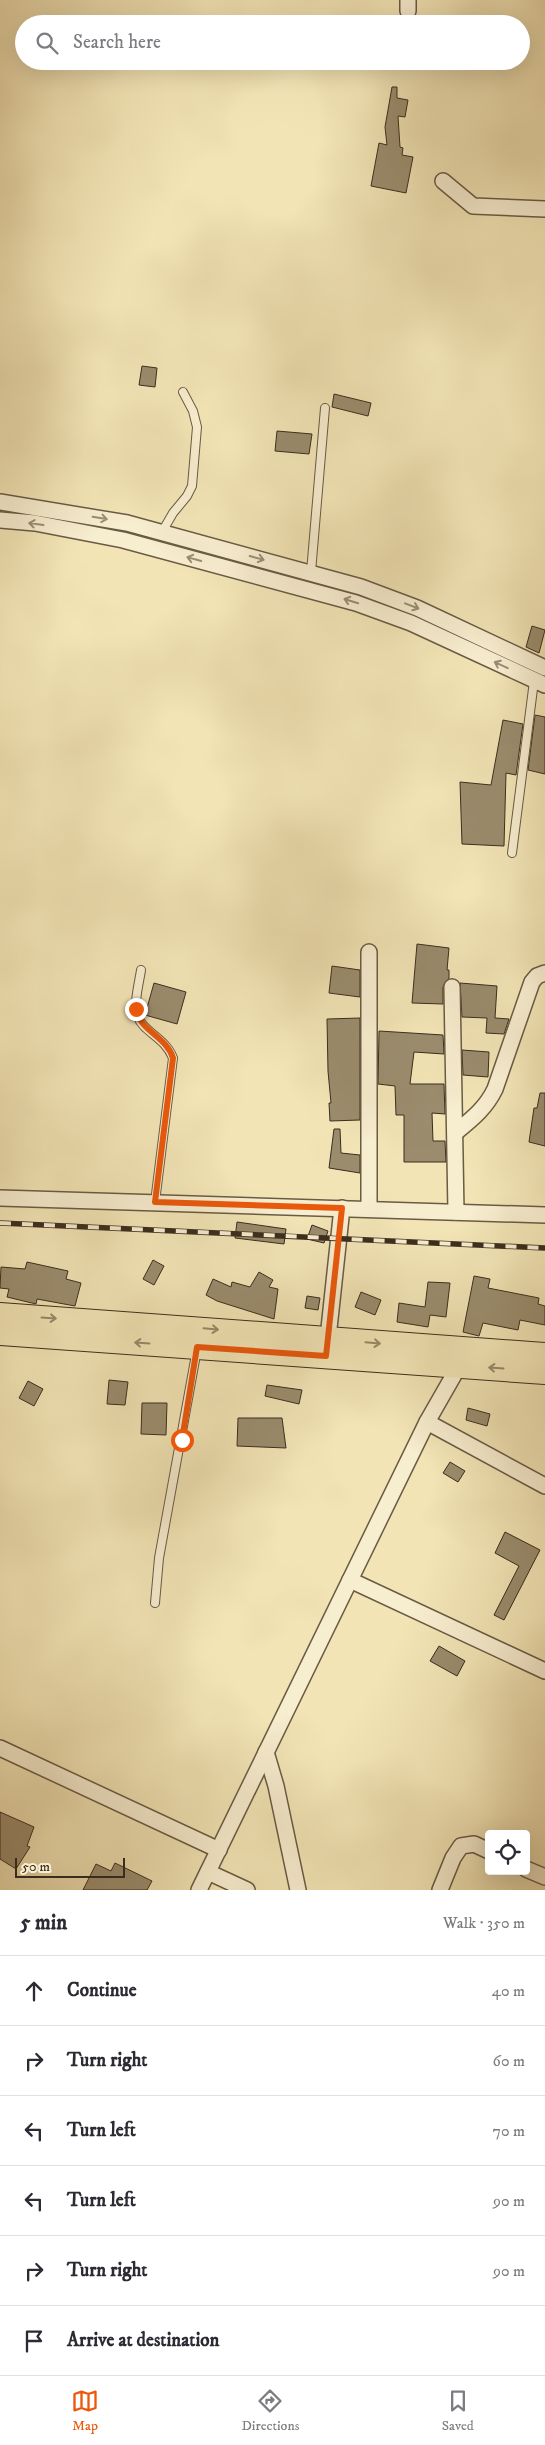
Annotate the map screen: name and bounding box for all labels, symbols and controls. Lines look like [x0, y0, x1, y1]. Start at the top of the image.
search box [15, 15, 530, 70]
icon: search [33, 29, 61, 57]
text: Search here [73, 31, 161, 54]
one-way arrow [92, 513, 108, 523]
one-way arrow [28, 518, 44, 528]
one-way arrow [187, 553, 203, 563]
one-way arrow [249, 554, 265, 563]
one-way arrow [344, 596, 360, 606]
one-way arrow [405, 603, 420, 612]
one-way arrow [494, 660, 509, 669]
route end [125, 998, 148, 1021]
one-way arrow [40, 1313, 56, 1323]
one-way arrow [202, 1324, 218, 1334]
one-way arrow [135, 1338, 151, 1347]
one-way arrow [364, 1338, 380, 1347]
one-way arrow [489, 1364, 505, 1373]
route start [171, 1429, 194, 1452]
map controls [485, 1830, 530, 1875]
button: locate [485, 1830, 530, 1875]
scale bar [15, 1855, 125, 1878]
text: 50 m [22, 1858, 50, 1876]
text: 5 min [20, 1910, 67, 1936]
text: Walk · 350 m [443, 1913, 525, 1933]
icon: ahead [20, 1977, 48, 2005]
text: Continue [67, 1979, 137, 2002]
text: 40 m [492, 1981, 525, 2001]
icon: right [20, 2047, 48, 2075]
text: Turn right [67, 2049, 147, 2072]
text: 60 m [493, 2051, 525, 2071]
icon: left [20, 2117, 48, 2145]
text: Turn left [67, 2119, 136, 2142]
text: 70 m [493, 2121, 525, 2141]
icon: left [20, 2187, 48, 2215]
text: Turn left [67, 2189, 136, 2212]
text: 90 m [493, 2191, 525, 2211]
icon: right [20, 2257, 48, 2285]
text: Turn right [67, 2259, 147, 2282]
text: 90 m [493, 2261, 525, 2281]
icon: arrive [20, 2327, 48, 2355]
text: Arrive at destination [67, 2329, 219, 2352]
tab: Map [71, 2387, 99, 2435]
tab: Directions [241, 2387, 299, 2435]
tab: Saved [442, 2387, 474, 2435]

